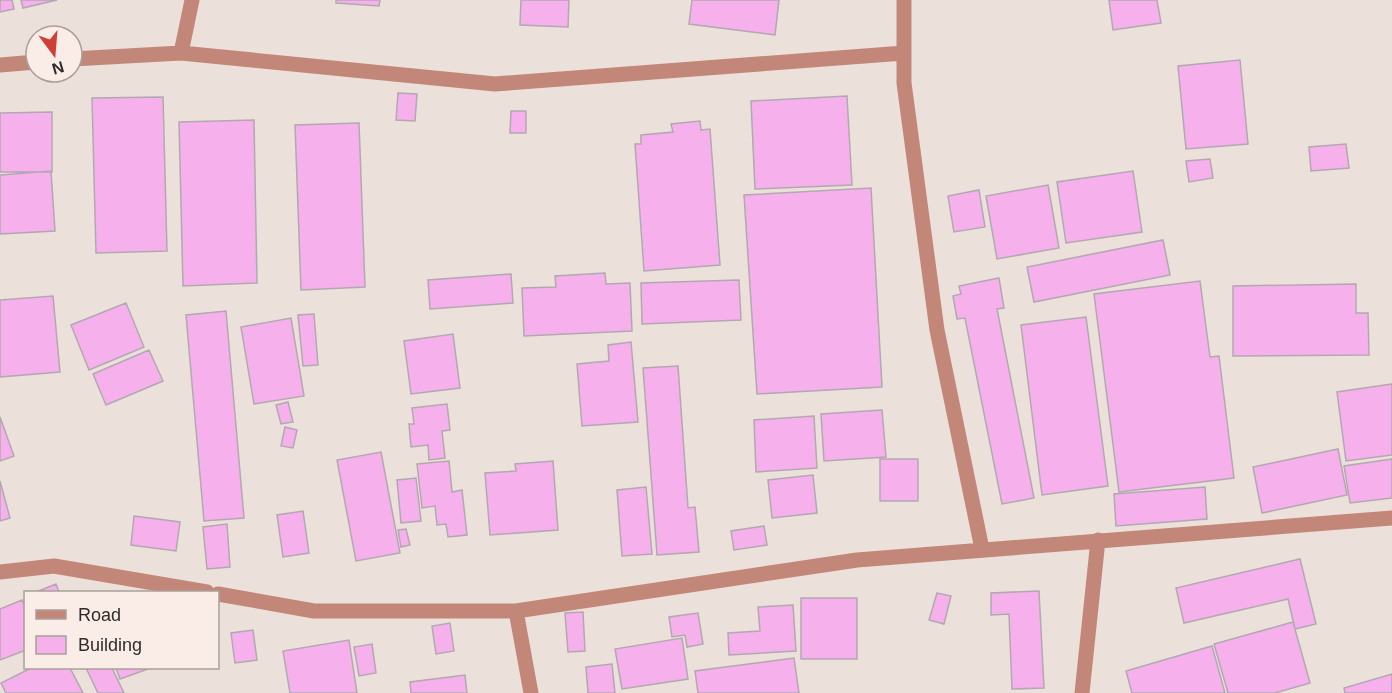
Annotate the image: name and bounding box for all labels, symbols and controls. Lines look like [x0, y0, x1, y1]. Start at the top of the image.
north arrow [24, 24, 84, 84]
text: N [50, 58, 66, 78]
legend [24, 591, 219, 669]
text: Road [78, 605, 121, 625]
text: Building [78, 635, 142, 655]

